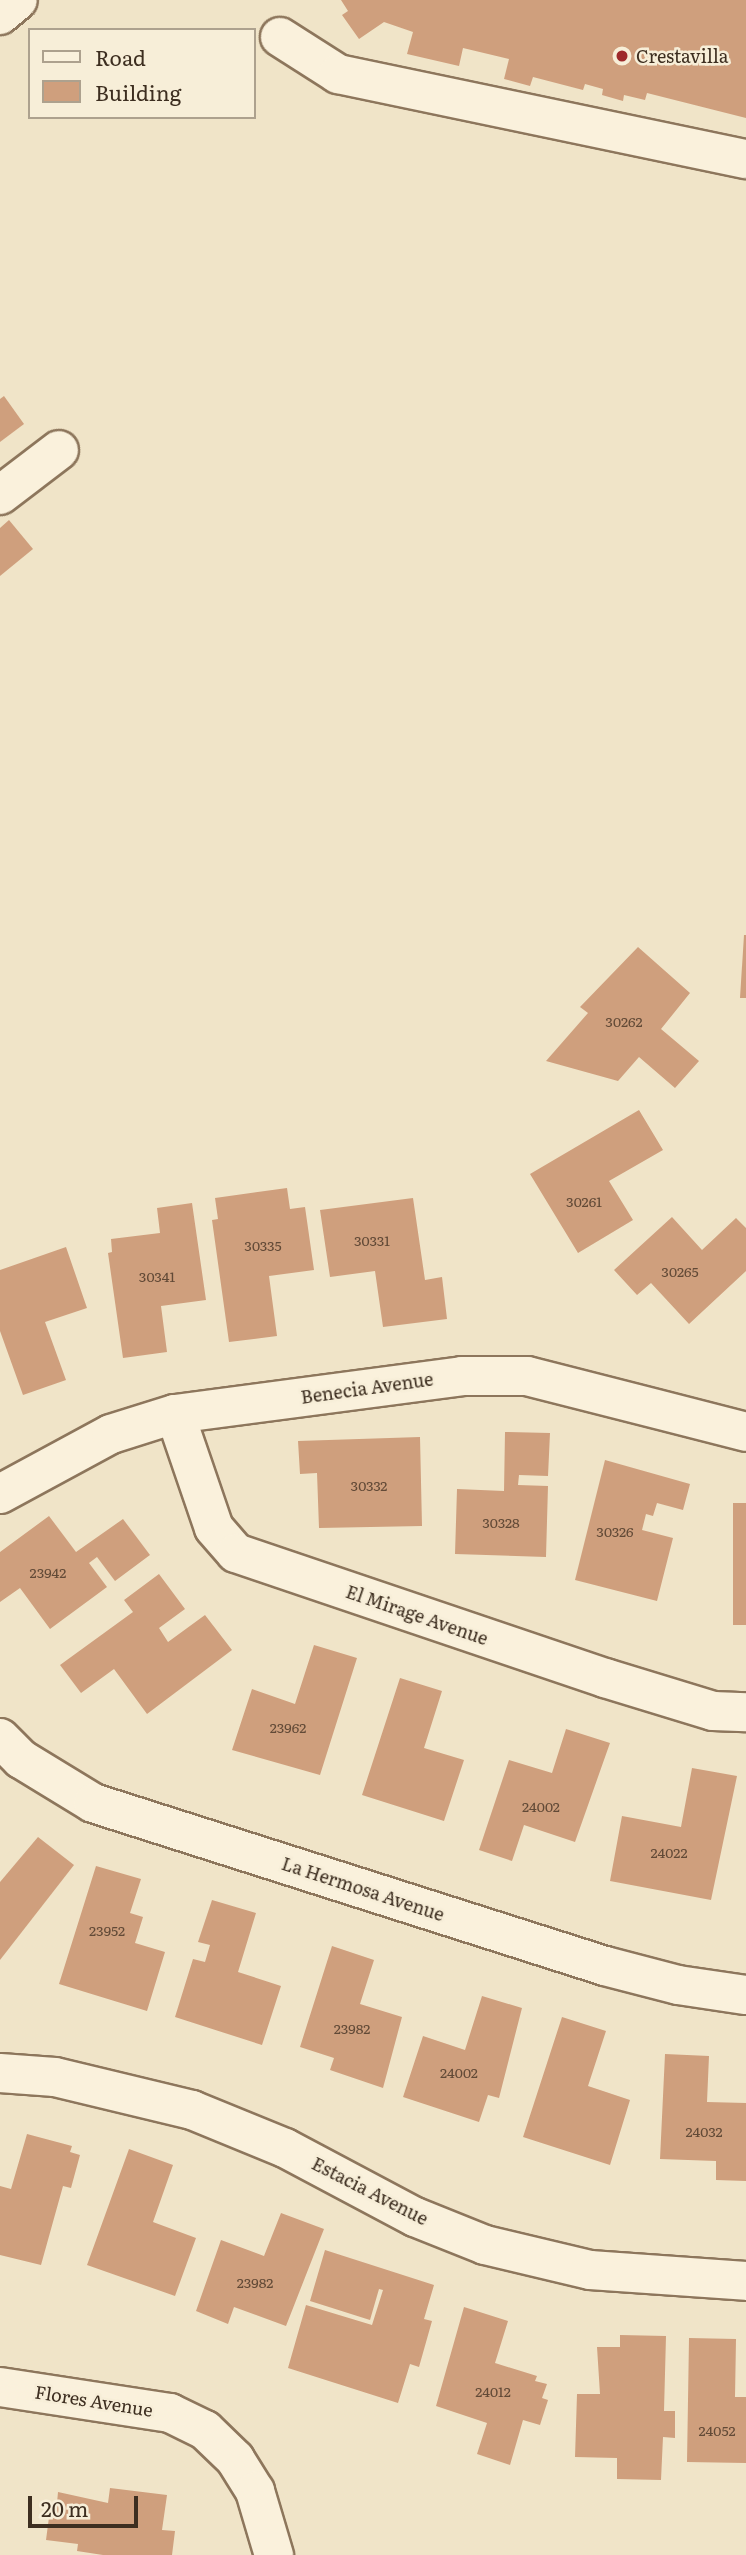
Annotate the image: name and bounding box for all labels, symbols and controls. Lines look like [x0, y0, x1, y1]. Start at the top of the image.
legend [28, 28, 256, 119]
text: Road [95, 41, 146, 72]
place label: Crestavilla [636, 45, 728, 67]
marker: Crestavilla [614, 48, 630, 64]
text: Building [95, 76, 181, 107]
house number: 30262 [605, 1013, 643, 1029]
house number: 30261 [566, 1193, 602, 1209]
house number: 30331 [354, 1232, 390, 1248]
house number: 30335 [244, 1237, 282, 1253]
house number: 30265 [661, 1263, 699, 1279]
house number: 30341 [139, 1268, 175, 1284]
street label: Benecia Avenue [299, 1368, 435, 1408]
house number: 30332 [351, 1477, 387, 1493]
house number: 30328 [482, 1514, 520, 1530]
house number: 30326 [596, 1523, 634, 1539]
house number: 23942 [30, 1564, 66, 1580]
street label: El Mirage Avenue [343, 1581, 491, 1649]
house number: 23962 [270, 1719, 306, 1735]
house number: 24002 [522, 1798, 560, 1814]
house number: 24022 [651, 1844, 687, 1860]
street label: La Hermosa Avenue [279, 1853, 447, 1925]
house number: 23952 [89, 1922, 125, 1938]
house number: 23982 [334, 2020, 370, 2036]
house number: 24002 [440, 2064, 478, 2080]
house number: 24032 [686, 2123, 722, 2139]
street label: Estacia Avenue [308, 2152, 432, 2230]
house number: 23982 [237, 2274, 273, 2290]
street label: Flores Avenue [33, 2381, 155, 2421]
house number: 24012 [475, 2383, 511, 2399]
house number: 24052 [699, 2422, 735, 2438]
scale bar [32, 2482, 142, 2526]
text: 20 m [41, 2492, 88, 2523]

